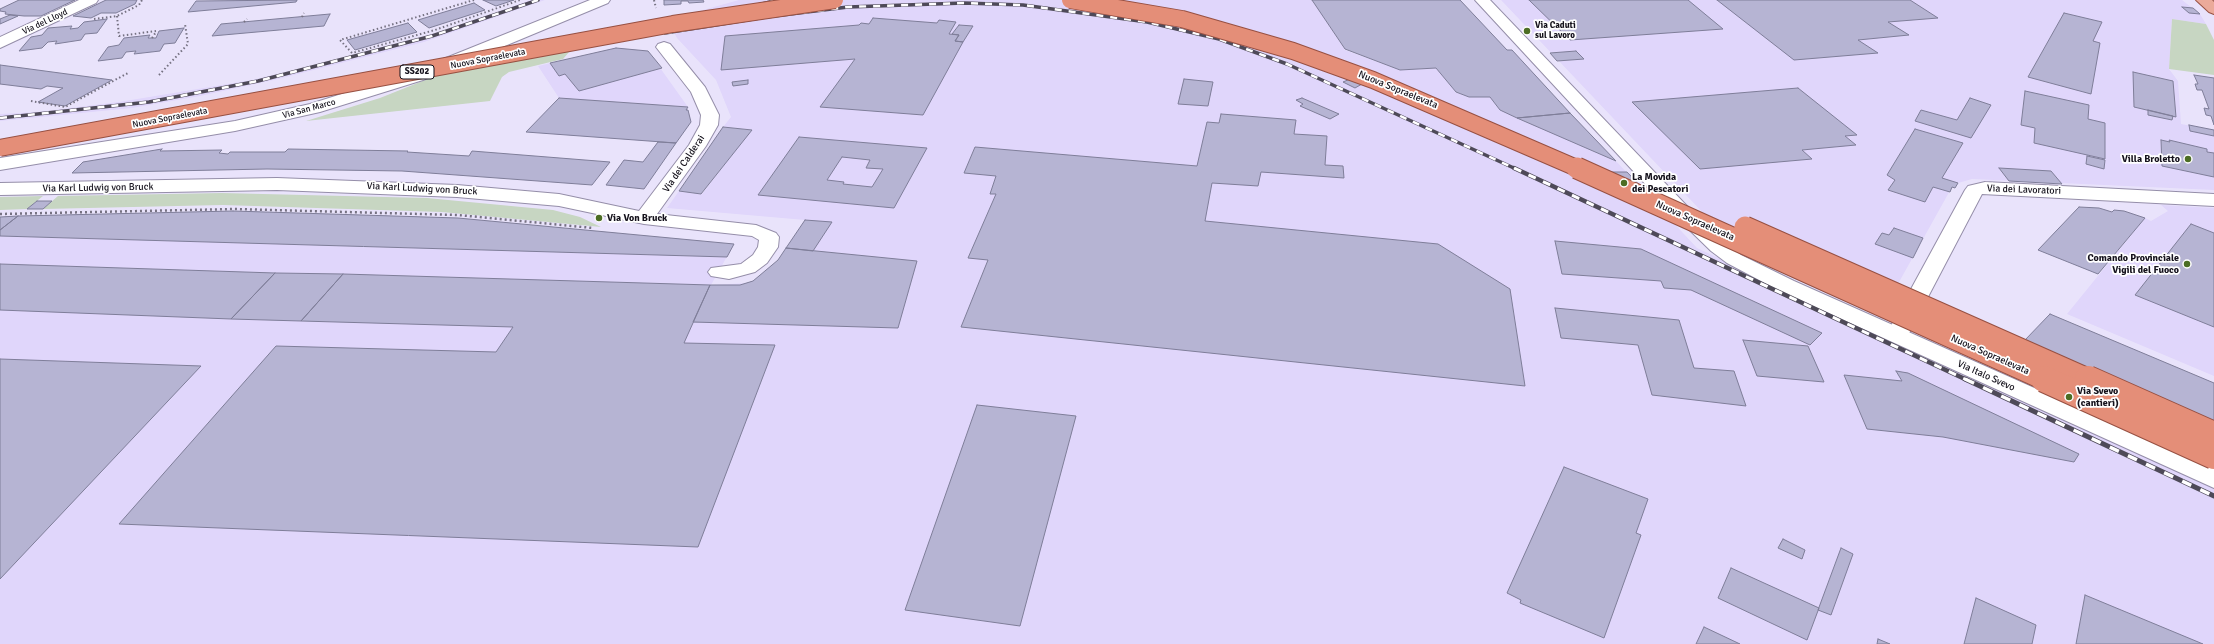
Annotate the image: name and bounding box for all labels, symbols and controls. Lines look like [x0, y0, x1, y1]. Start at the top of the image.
street label: Via del Lloyd [21, 7, 69, 37]
place label: Via Caduti sul Lavoro [1535, 21, 1576, 42]
marker: Via Caduti sul Lavoro [1522, 26, 1532, 36]
street label: Nuova Sopraelevata [450, 46, 526, 72]
road number: SS202 [400, 65, 434, 79]
street label: Nuova Sopraelevata [1357, 69, 1439, 111]
street label: Via San Marco [281, 97, 337, 121]
street label: Nuova Sopraelevata [132, 105, 208, 131]
street label: Via dei Calderai [660, 133, 708, 195]
place label: Villa Broletto [2122, 153, 2180, 165]
marker: Villa Broletto [2183, 154, 2193, 164]
place label: La Movida dei Pescatori [1632, 171, 1688, 194]
marker: La Movida dei Pescatori [1619, 178, 1629, 188]
street label: Via Karl Ludwig von Bruck [366, 180, 478, 198]
street label: Via Karl Ludwig von Bruck [42, 181, 154, 195]
street label: Via dei Lavoratori [1987, 183, 2061, 197]
street label: Nuova Sopraelevata [1654, 198, 1736, 244]
place label: Via Von Bruck [607, 212, 667, 224]
marker: Via Von Bruck [594, 213, 604, 223]
place label: Comando Provinciale Vigili del Fuoco [2088, 252, 2179, 276]
marker: Comando Provinciale Vigili del Fuoco [2182, 259, 2192, 269]
street label: Nuova Sopraelevata [1949, 332, 2031, 378]
street label: Via Italo Svevo [1955, 358, 2017, 394]
place label: Via Svevo (cantieri) [2077, 385, 2119, 408]
marker: Via Svevo (cantieri) [2064, 392, 2074, 402]

